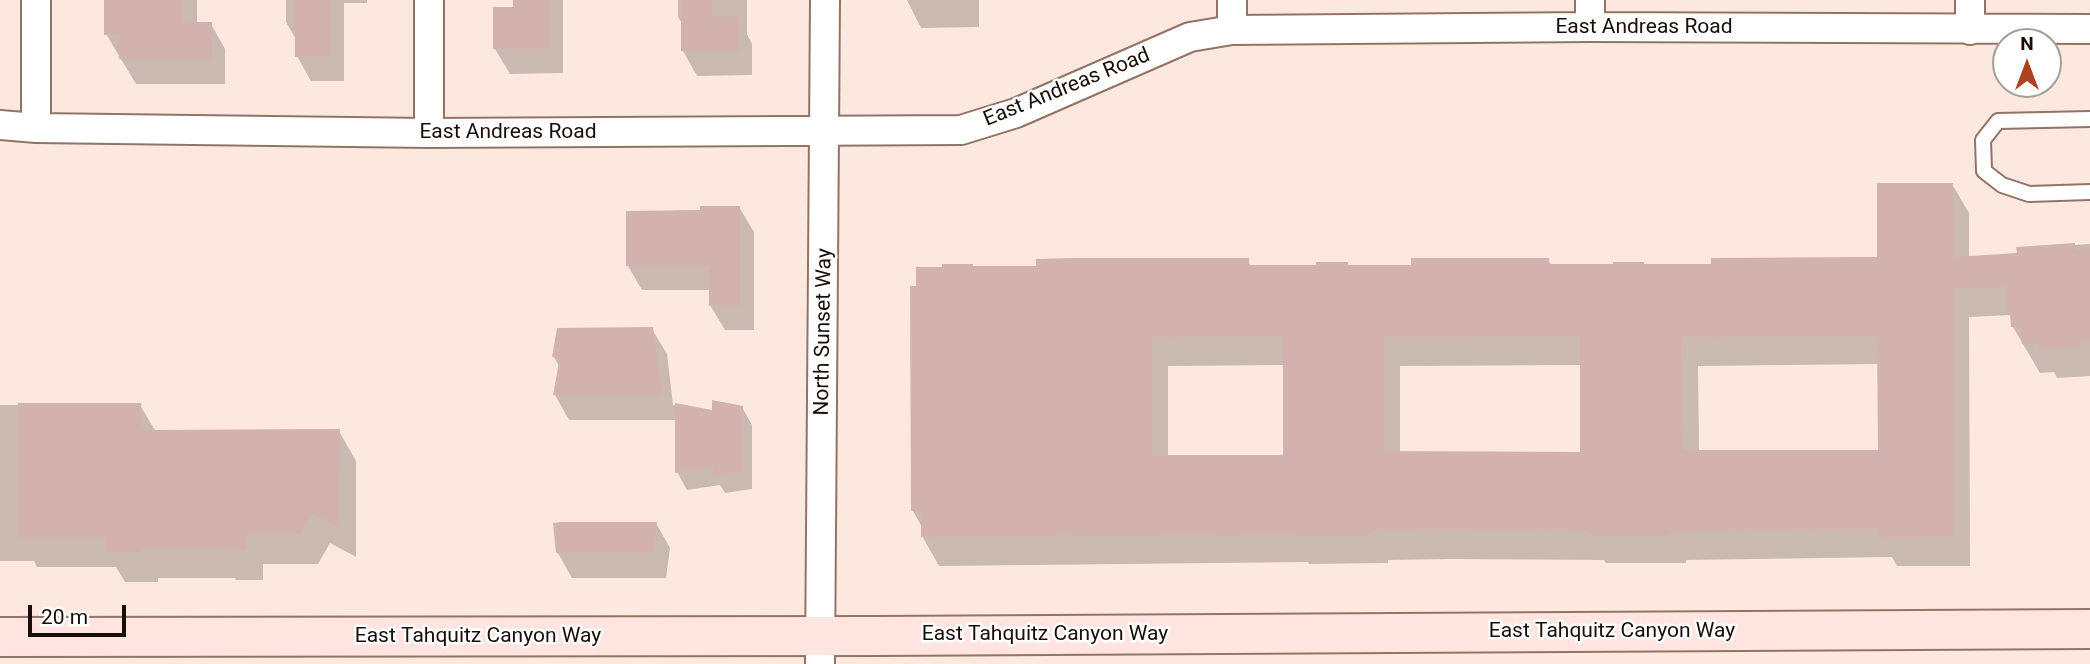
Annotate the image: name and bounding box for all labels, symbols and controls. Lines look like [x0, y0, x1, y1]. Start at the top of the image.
street label: East Andreas Road [1555, 15, 1733, 41]
north arrow [1992, 28, 2062, 98]
text: N [2020, 32, 2034, 55]
street label: East Andreas Road [980, 43, 1154, 133]
street label: East Andreas Road [419, 120, 597, 146]
street label: North Sunset Way [810, 248, 838, 416]
scale bar [32, 590, 130, 634]
text: 20 m [41, 605, 88, 629]
street label: East Tahquitz Canyon Way [1489, 619, 1735, 645]
street label: East Tahquitz Canyon Way [922, 622, 1168, 648]
street label: East Tahquitz Canyon Way [355, 624, 601, 650]

